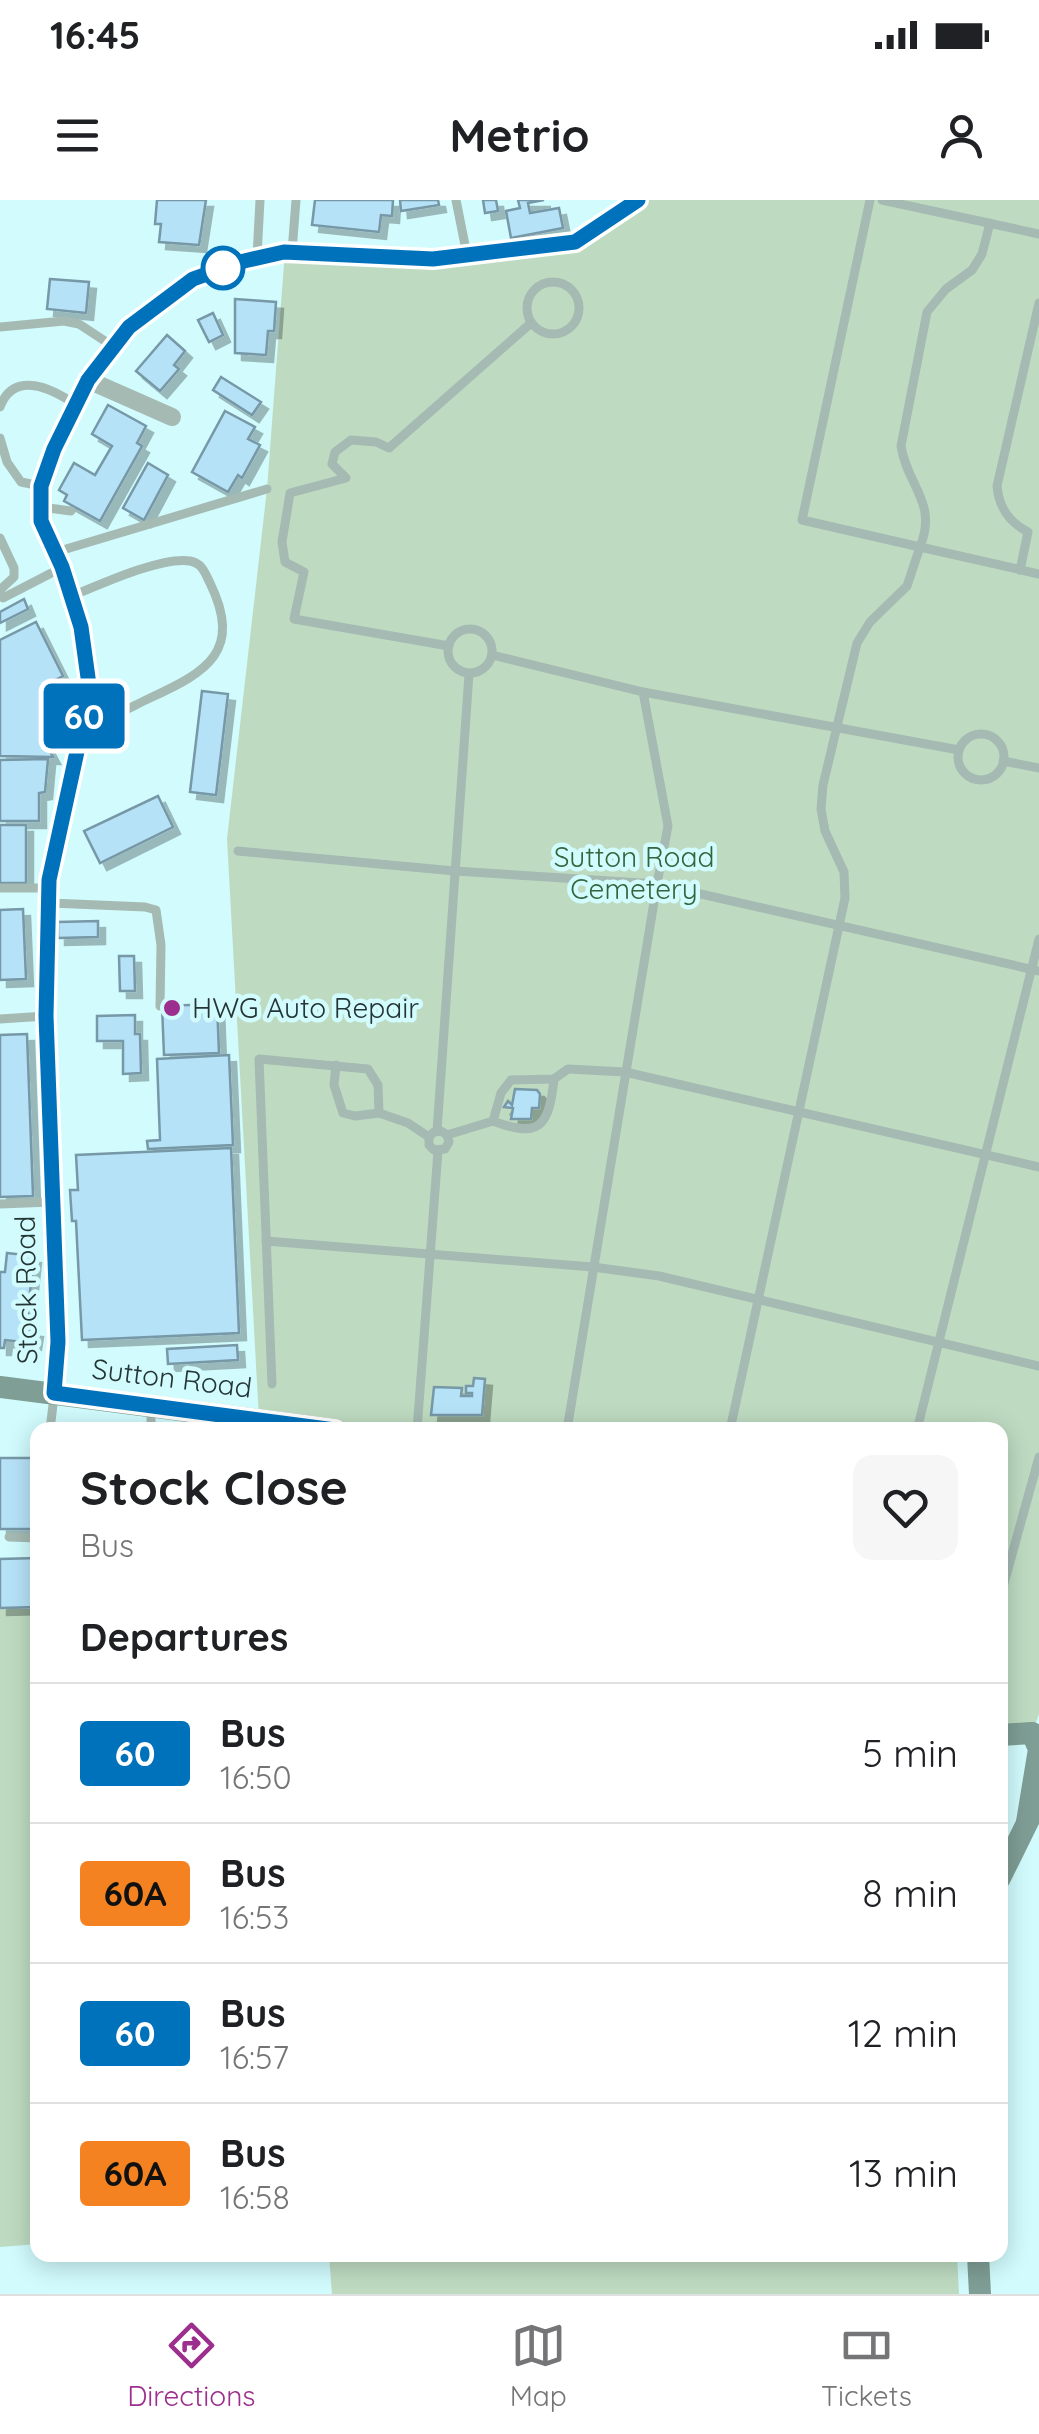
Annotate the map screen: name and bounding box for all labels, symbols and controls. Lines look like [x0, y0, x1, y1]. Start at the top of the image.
text: 16:45 [50, 11, 140, 59]
text: Metrio [449, 107, 590, 163]
icon: menu [50, 108, 105, 163]
icon: person [934, 108, 989, 163]
unlabelled marker [202, 247, 244, 289]
line badge: 60 [39, 684, 129, 748]
text: 60 [64, 694, 104, 738]
park label: Sutton Road Cemetery [554, 839, 714, 906]
place label: HWG Auto Repair [192, 990, 419, 1025]
marker: HWG Auto Repair [161, 997, 183, 1019]
street label: Stock Road [7, 1215, 44, 1365]
street label: Sutton Road [90, 1350, 254, 1405]
button: heart [853, 1455, 958, 1560]
text: Stock Close [80, 1457, 348, 1517]
text: Bus [80, 1525, 134, 1565]
text: Departures [80, 1613, 288, 1661]
text: Bus [220, 1709, 286, 1757]
text: 5 min [862, 1729, 958, 1777]
text: 60 [115, 1731, 155, 1775]
text: 16:50 [220, 1757, 292, 1797]
text: Bus [220, 1849, 286, 1897]
text: 8 min [862, 1869, 958, 1917]
text: 60A [103, 1871, 167, 1915]
text: 16:53 [220, 1897, 289, 1937]
text: Bus [220, 1989, 286, 2037]
text: 12 min [848, 2009, 958, 2057]
text: 60 [115, 2011, 155, 2055]
text: 16:57 [220, 2037, 289, 2077]
text: Bus [220, 2129, 286, 2177]
text: 13 min [849, 2149, 958, 2197]
text: 60A [103, 2151, 167, 2195]
text: 16:58 [220, 2177, 290, 2217]
tab: Directions [127, 2318, 255, 2413]
tab: Map [510, 2318, 567, 2413]
tab: Tickets [821, 2318, 912, 2413]

